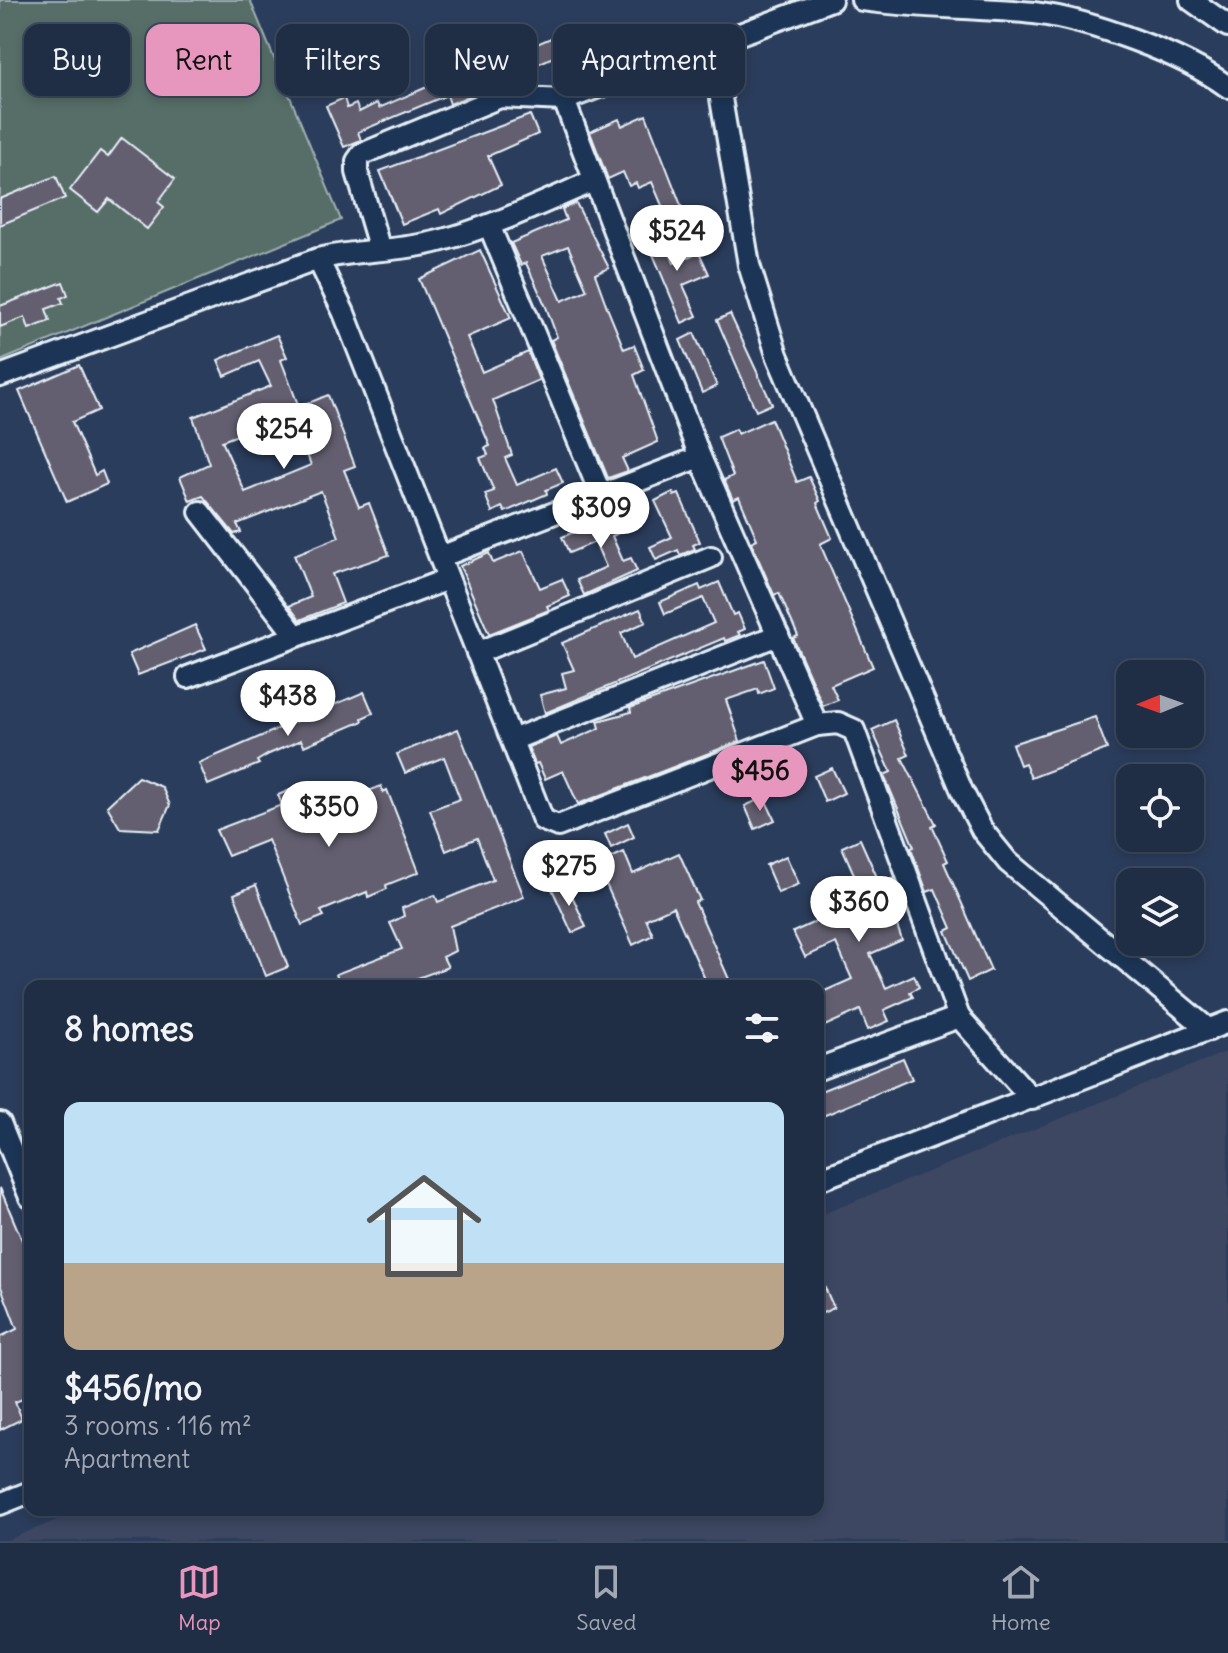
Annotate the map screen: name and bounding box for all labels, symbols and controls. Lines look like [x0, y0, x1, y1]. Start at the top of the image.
chip: Buy [24, 24, 130, 96]
chip: Rent [146, 24, 260, 96]
chip: Filters [276, 24, 409, 96]
chip: New [425, 24, 537, 96]
chip: Apartment [553, 24, 745, 96]
pin: $524 [630, 205, 724, 273]
text: $524 [648, 214, 706, 247]
pin: $254 [237, 403, 331, 471]
text: $254 [255, 412, 313, 445]
pin: $309 [554, 482, 648, 550]
text: $309 [570, 491, 632, 524]
north arrow [1116, 660, 1204, 748]
map controls [1116, 660, 1204, 956]
pin: $438 [241, 670, 335, 738]
text: $438 [258, 679, 318, 712]
pin: $456 [713, 745, 807, 813]
text: $456 [730, 754, 790, 787]
button: locate [1116, 764, 1204, 852]
pin: $350 [282, 781, 376, 849]
text: $350 [298, 790, 360, 823]
pin: $275 [522, 840, 616, 908]
text: $275 [541, 849, 597, 882]
button: layers [1116, 868, 1204, 956]
pin: $360 [812, 876, 906, 944]
text: $360 [828, 885, 890, 918]
icon: filters [740, 1006, 784, 1050]
text: 8 homes [64, 1007, 194, 1050]
icon: home [352, 1154, 496, 1298]
text: $456/mo [64, 1366, 202, 1409]
text: 3 rooms · 116 m² [64, 1409, 252, 1442]
text: Apartment [64, 1442, 190, 1475]
tab: Map [177, 1560, 221, 1636]
tab: Saved [576, 1560, 636, 1636]
tab: Home [991, 1560, 1051, 1636]

